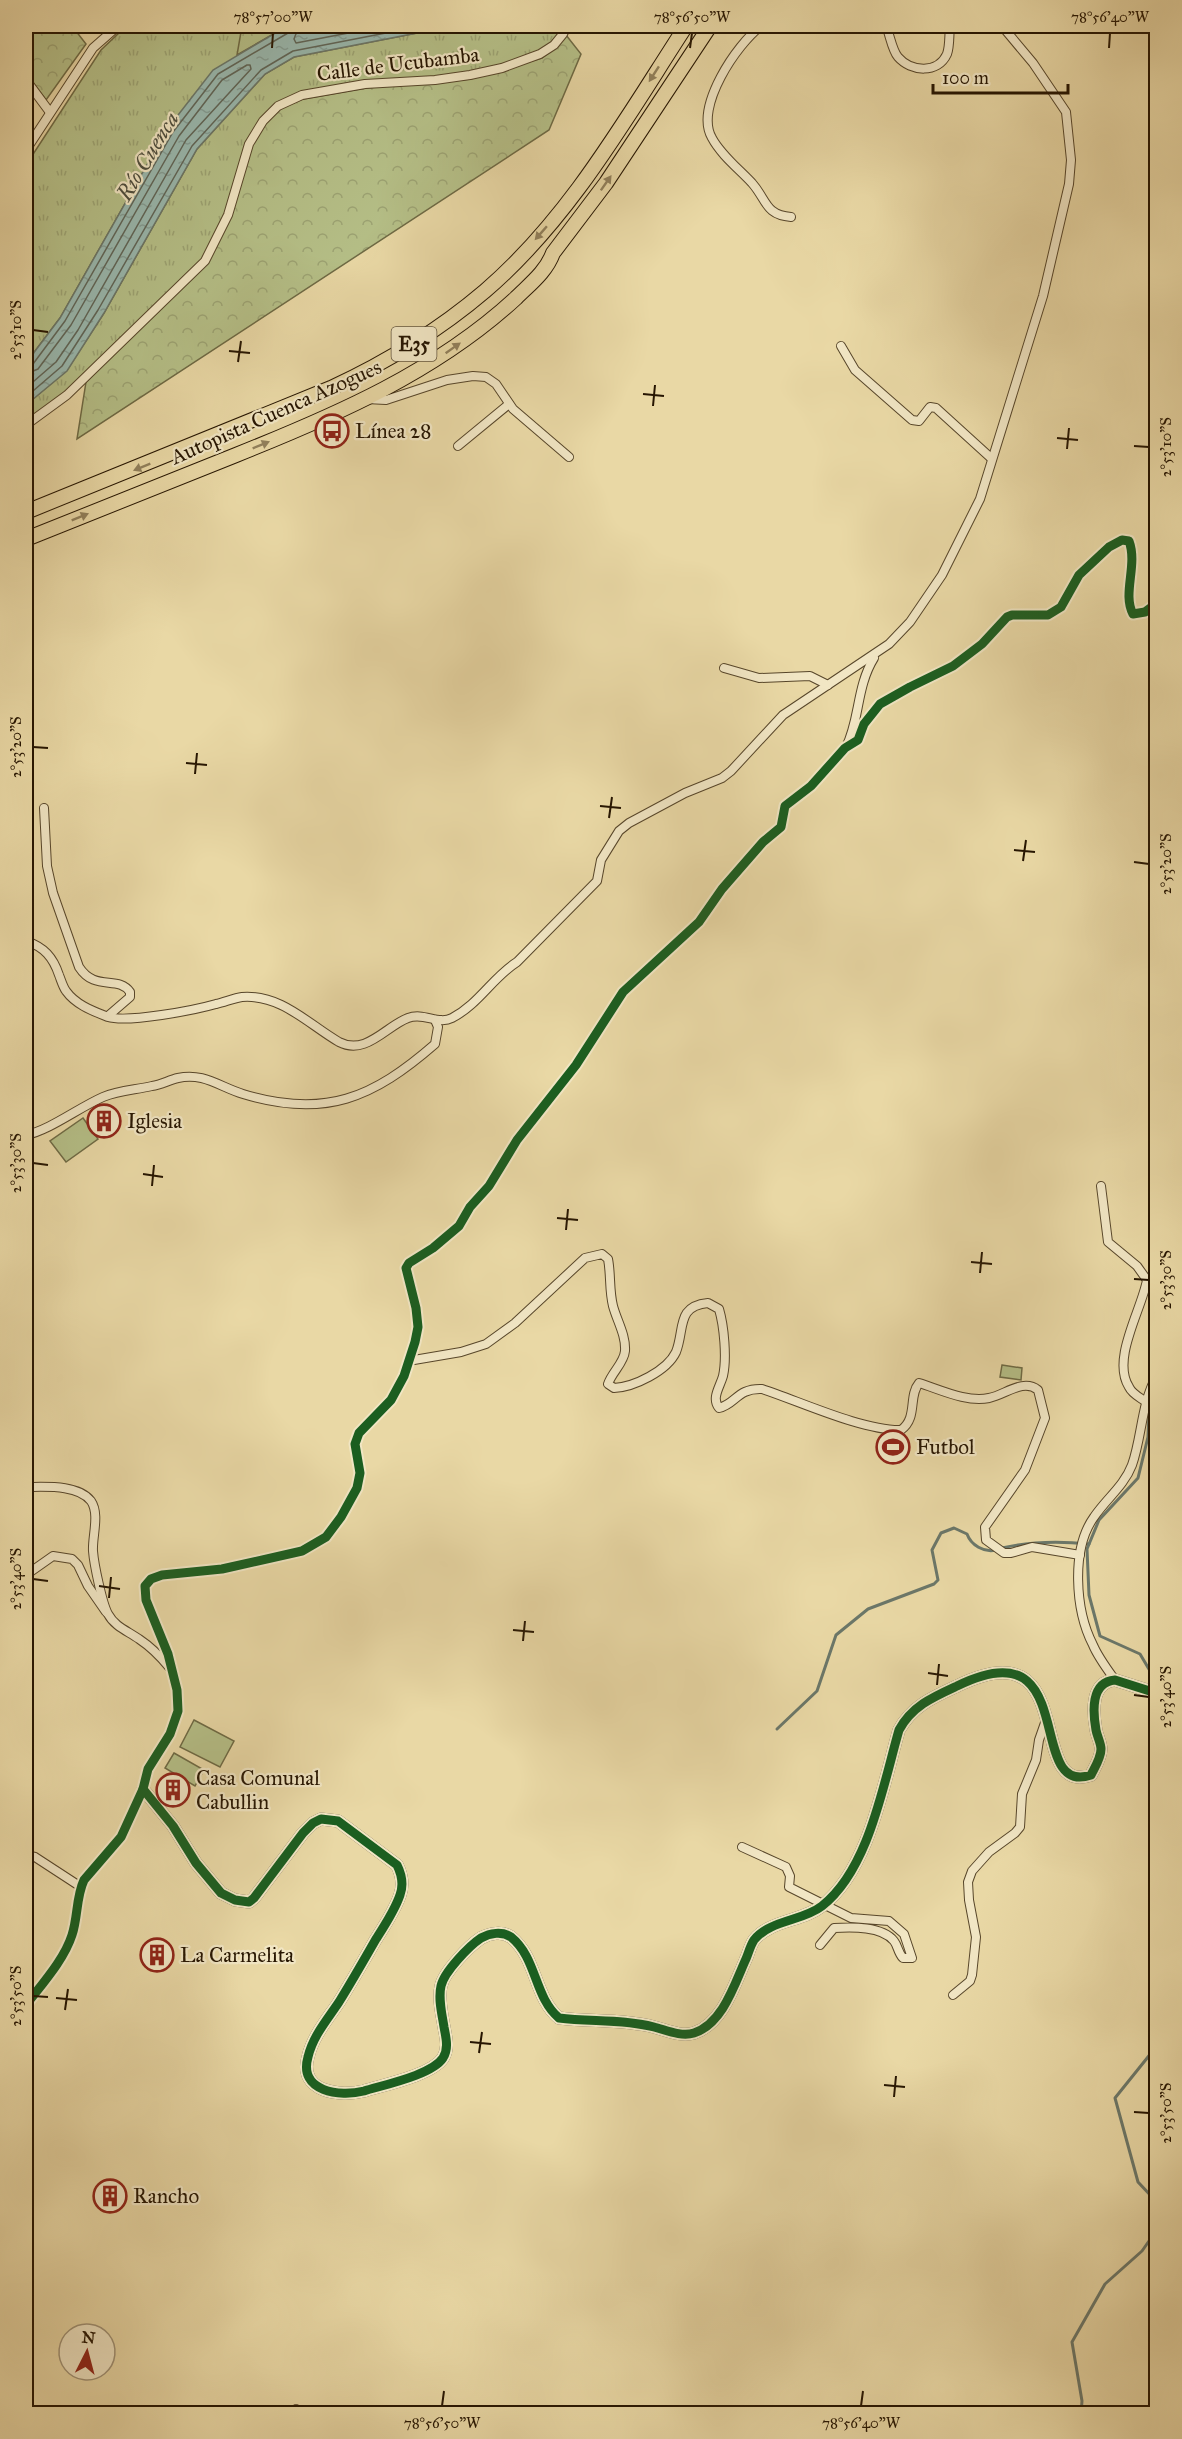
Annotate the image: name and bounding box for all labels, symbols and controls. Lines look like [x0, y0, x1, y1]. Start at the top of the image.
text: 78°57'00"W [234, 8, 313, 26]
text: 78°56'50"W [654, 8, 731, 26]
text: 78°56'40"W [1071, 8, 1150, 26]
street label: Calle de Ucubamba [315, 41, 481, 87]
scale bar [933, 57, 1068, 95]
one-way arrow [649, 66, 660, 83]
text: 100 m [942, 67, 989, 89]
water label: Río Cuenca [110, 107, 184, 206]
one-way arrow [600, 176, 612, 192]
one-way arrow [535, 225, 548, 241]
text: 2°53'10"S [7, 300, 25, 360]
road number: E35 [392, 327, 436, 361]
one-way arrow [445, 342, 461, 354]
street label: Autopista Cuenca Azogues [166, 354, 385, 471]
bus stop icon: Línea 28 [314, 413, 350, 449]
text: 2°53'10"S [1157, 417, 1175, 477]
place label: Línea 28 [355, 418, 431, 444]
one-way arrow [252, 440, 270, 449]
one-way arrow [133, 462, 151, 472]
one-way arrow [71, 512, 89, 521]
text: 2°53'20"S [7, 716, 25, 778]
text: 2°53'20"S [1157, 833, 1175, 895]
building icon: Iglesia [86, 1103, 122, 1139]
place label: Iglesia [127, 1108, 182, 1134]
text: 2°53'30"S [7, 1133, 25, 1193]
text: 2°53'30"S [1157, 1250, 1175, 1310]
sports icon: Futbol [875, 1429, 911, 1465]
place label: Futbol [916, 1434, 975, 1460]
text: 2°53'40"S [7, 1548, 25, 1610]
text: 2°53'40"S [1157, 1666, 1175, 1728]
place label: Casa Comunal Cabullin [196, 1765, 320, 1815]
building icon: Casa Comunal Cabullin [155, 1772, 191, 1808]
building icon: La Carmelita [139, 1937, 175, 1973]
place label: La Carmelita [180, 1942, 294, 1968]
text: 2°53'50"S [7, 1966, 25, 2026]
text: 2°53'50"S [1157, 2083, 1175, 2143]
building icon: Rancho [92, 2178, 128, 2214]
place label: Rancho [133, 2183, 199, 2209]
north arrow [57, 2322, 117, 2382]
text: N [81, 2327, 97, 2348]
text: 78°56'50"W [404, 2414, 481, 2432]
text: 78°56'40"W [822, 2414, 901, 2432]

